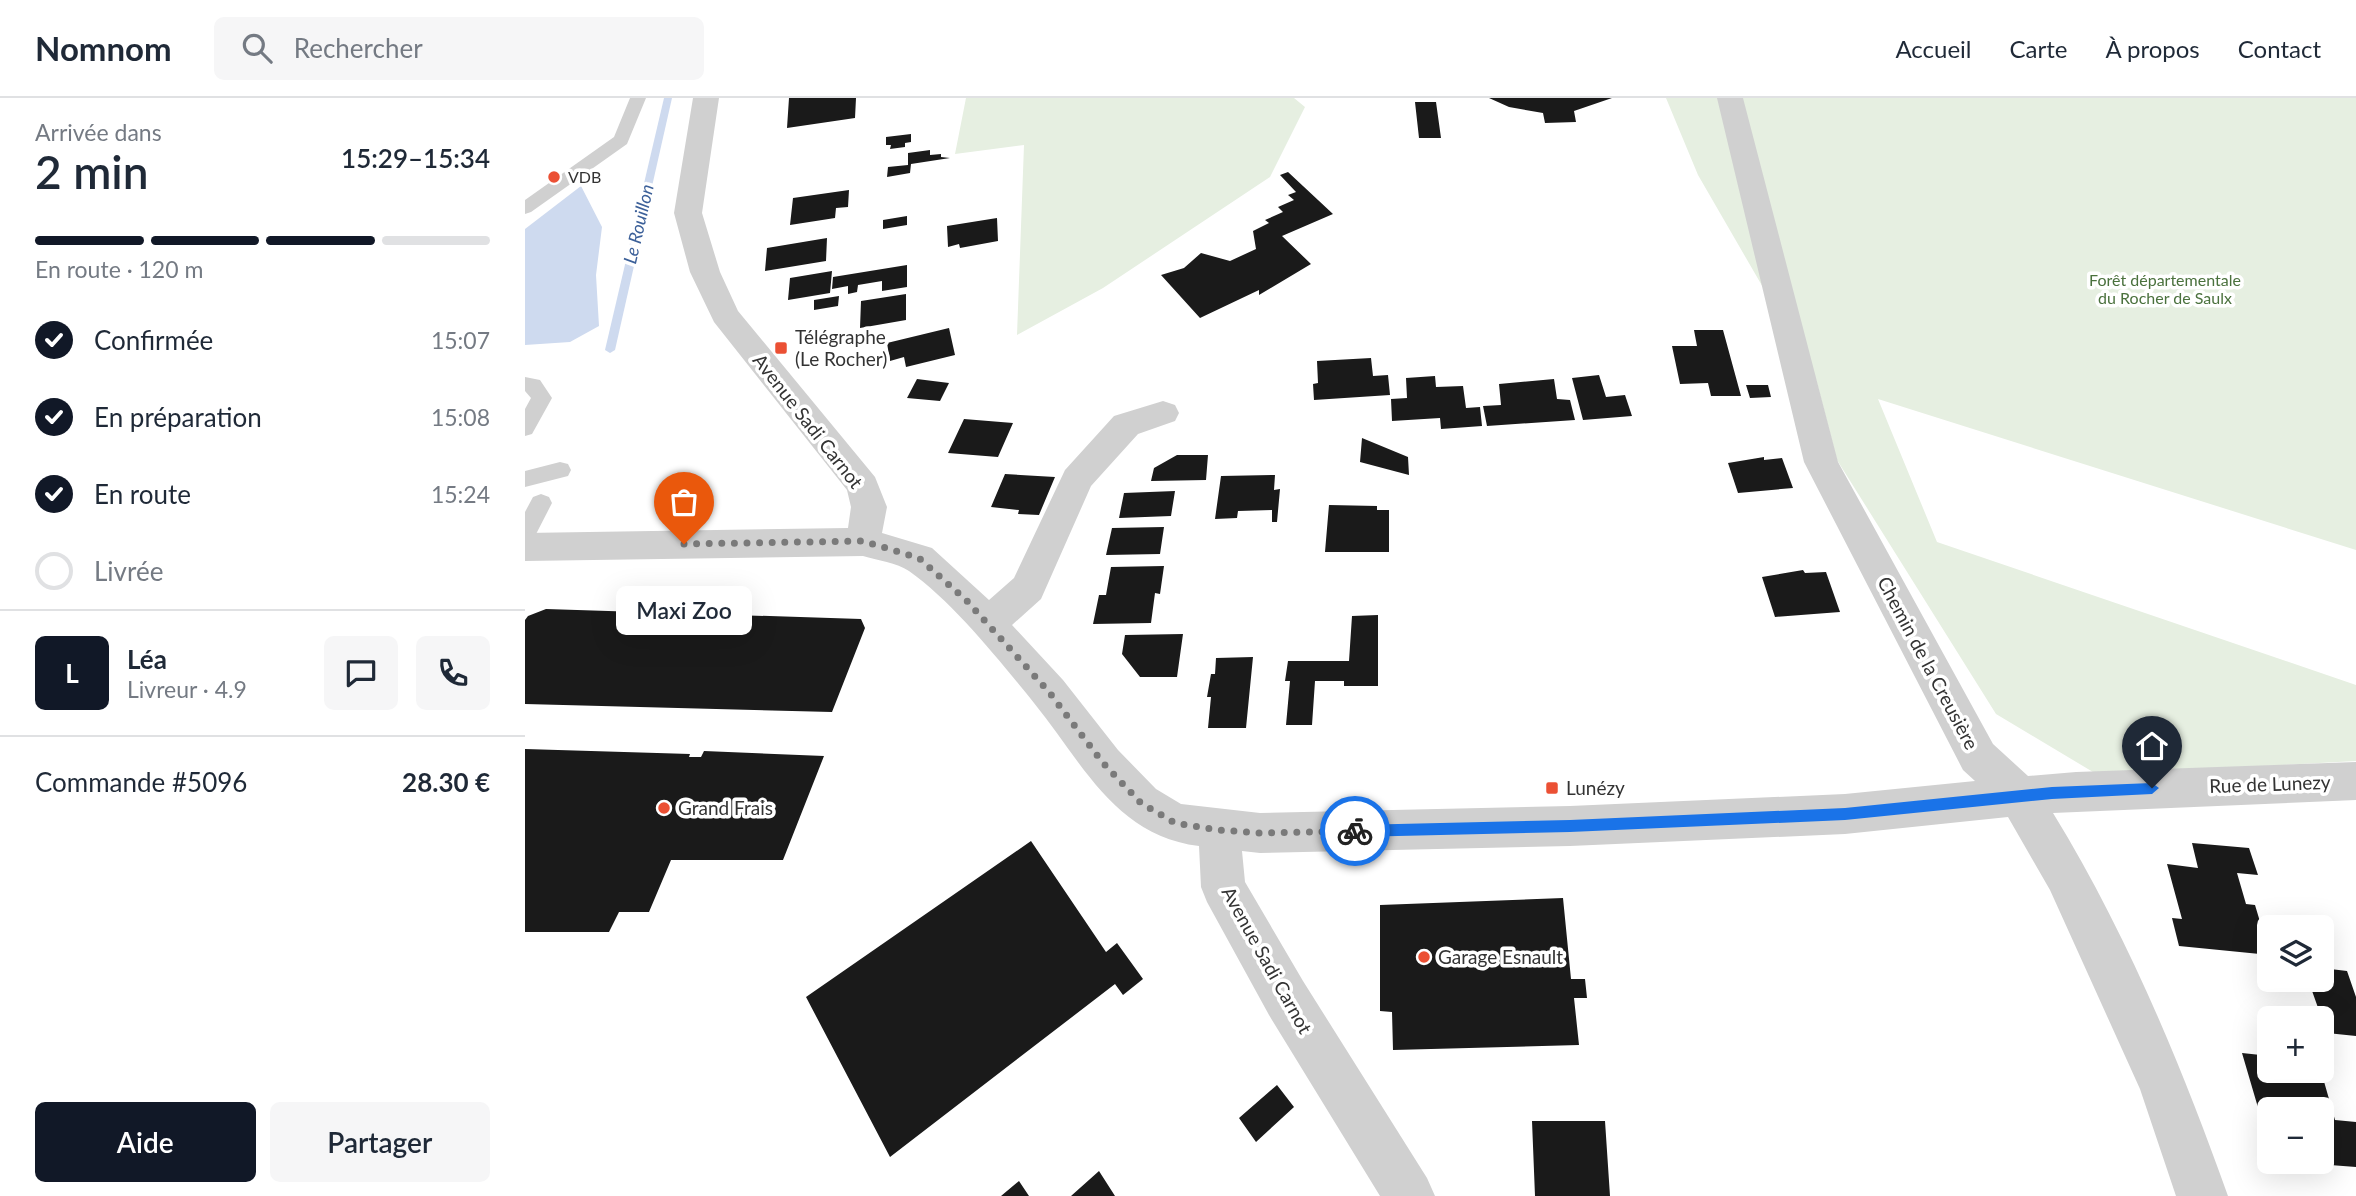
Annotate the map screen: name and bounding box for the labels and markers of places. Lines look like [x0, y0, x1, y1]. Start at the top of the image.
place label: VDB [568, 167, 601, 186]
marker: VDB [546, 169, 562, 185]
place label: Télégraphe (Le Rocher) [795, 325, 887, 370]
marker: Télégraphe (Le Rocher) [773, 340, 789, 356]
pin [654, 472, 714, 544]
callout: Maxi Zoo [616, 586, 752, 635]
pin [2122, 716, 2182, 788]
place label: Lunézy [1566, 776, 1625, 799]
marker: Lunézy [1544, 780, 1560, 796]
place label: Grand Frais [678, 796, 773, 819]
marker: Grand Frais [656, 800, 672, 816]
place label: Garage Esnault [1438, 945, 1563, 968]
marker: Garage Esnault [1416, 949, 1432, 965]

